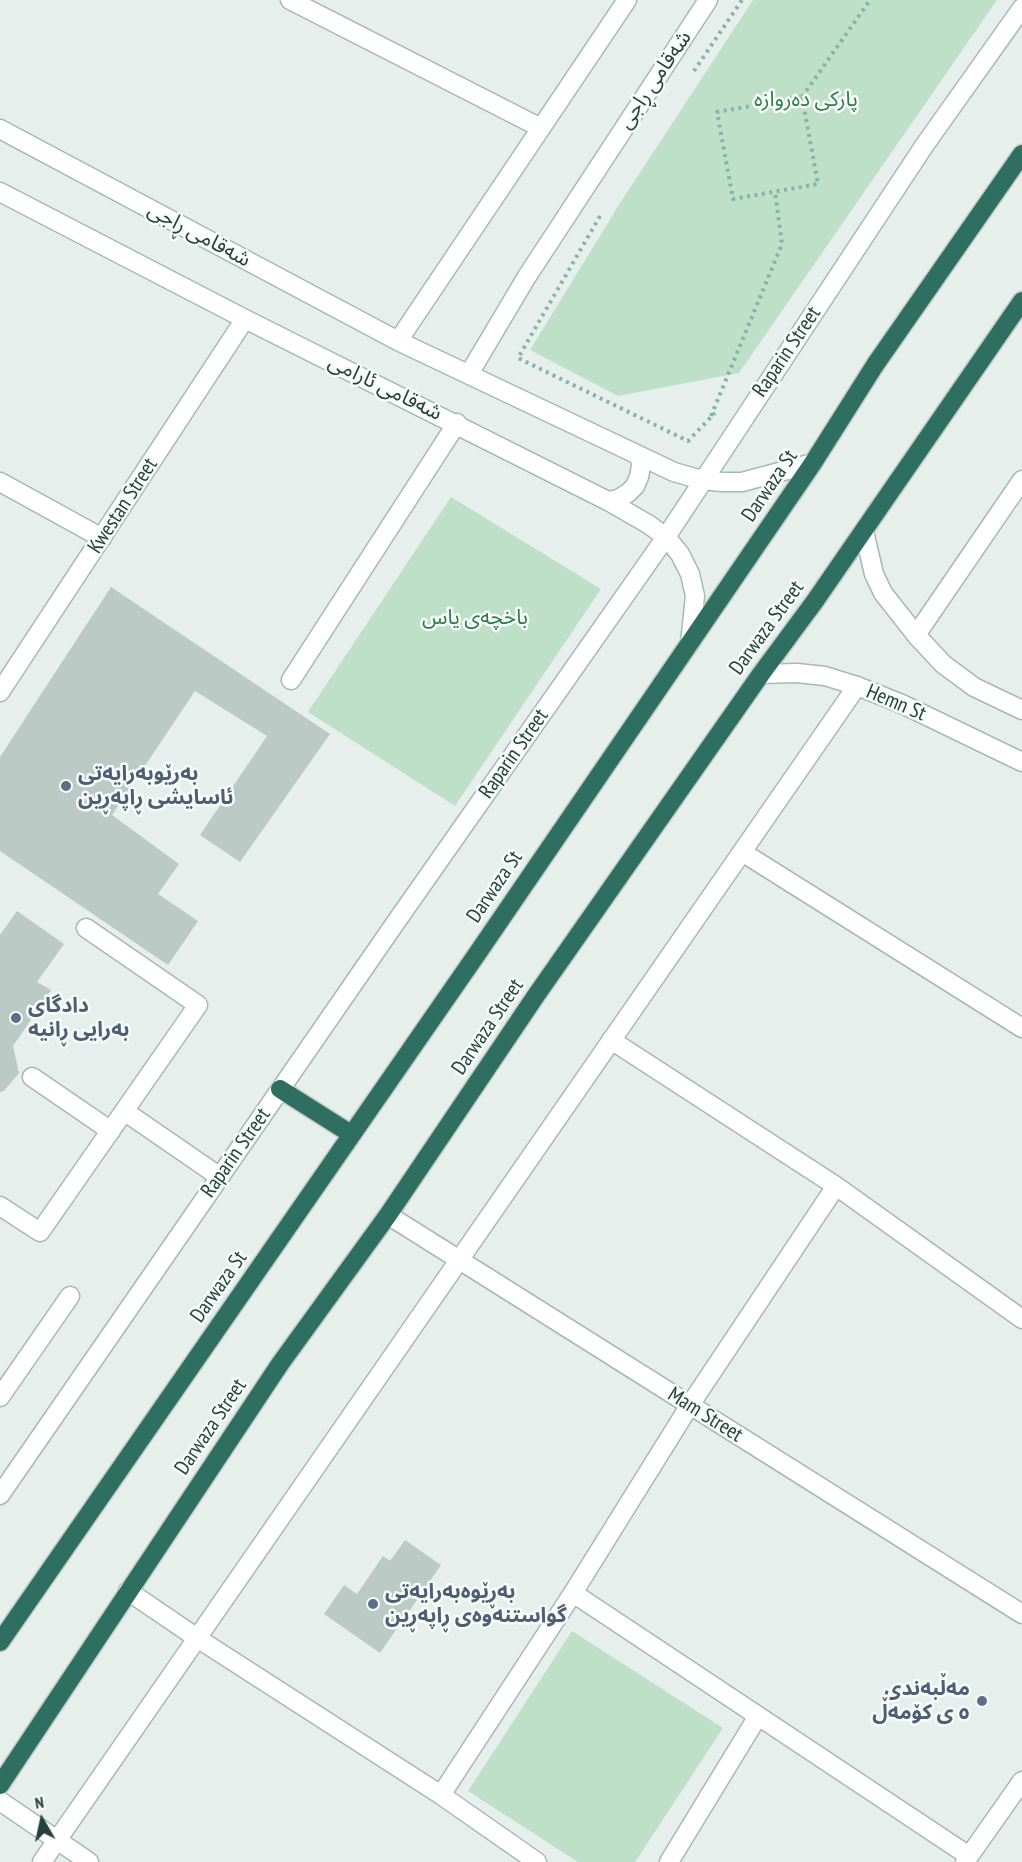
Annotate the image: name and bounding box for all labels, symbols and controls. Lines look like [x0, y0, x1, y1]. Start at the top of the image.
street label: شەقامی ڕاجی [613, 26, 697, 134]
park label: پارکی دەروازە [754, 87, 858, 113]
street label: شەقامی ڕاجی [143, 197, 255, 273]
street label: Raparin Street [748, 302, 826, 402]
street label: شەقامی ئارامی [324, 350, 446, 426]
street label: Darwaza St [737, 445, 803, 527]
street label: Kwestan Street [83, 454, 163, 558]
street label: Darwaza Street [725, 576, 809, 680]
park label: باخچەی یاس [422, 605, 528, 631]
street label: Hemn St [863, 679, 929, 727]
street label: Raparin Street [474, 704, 554, 804]
place label: بەڕێوبەرایەتی ئاسایشی ڕاپەڕین [78, 761, 233, 811]
marker: بەڕێوبەرایەتی ئاسایشی ڕاپەڕین [59, 779, 73, 793]
street label: Darwaza St [462, 846, 528, 928]
street label: Darwaza Street [447, 974, 529, 1080]
place label: دادگای بەرایی ڕانیە [28, 993, 129, 1043]
marker: دادگای بەرایی ڕانیە [9, 1011, 23, 1025]
street label: Raparin Street [196, 1103, 276, 1203]
street label: Darwaza St [185, 1247, 253, 1327]
street label: Darwaza Street [170, 1374, 252, 1480]
street label: Mam Street [663, 1382, 747, 1448]
place label: بەڕێوەبەرایەتی گواستنەوەی ڕاپەڕین [385, 1579, 567, 1629]
marker: بەڕێوەبەرایەتی گواستنەوەی ڕاپەڕین [366, 1597, 380, 1611]
place label: مەڵبەندی ٥ ی کۆمەڵ [872, 1676, 970, 1726]
marker: مەڵبەندی ٥ ی کۆمەڵ [975, 1694, 989, 1708]
north arrow [12, 1790, 72, 1850]
text: N [33, 1792, 45, 1813]

